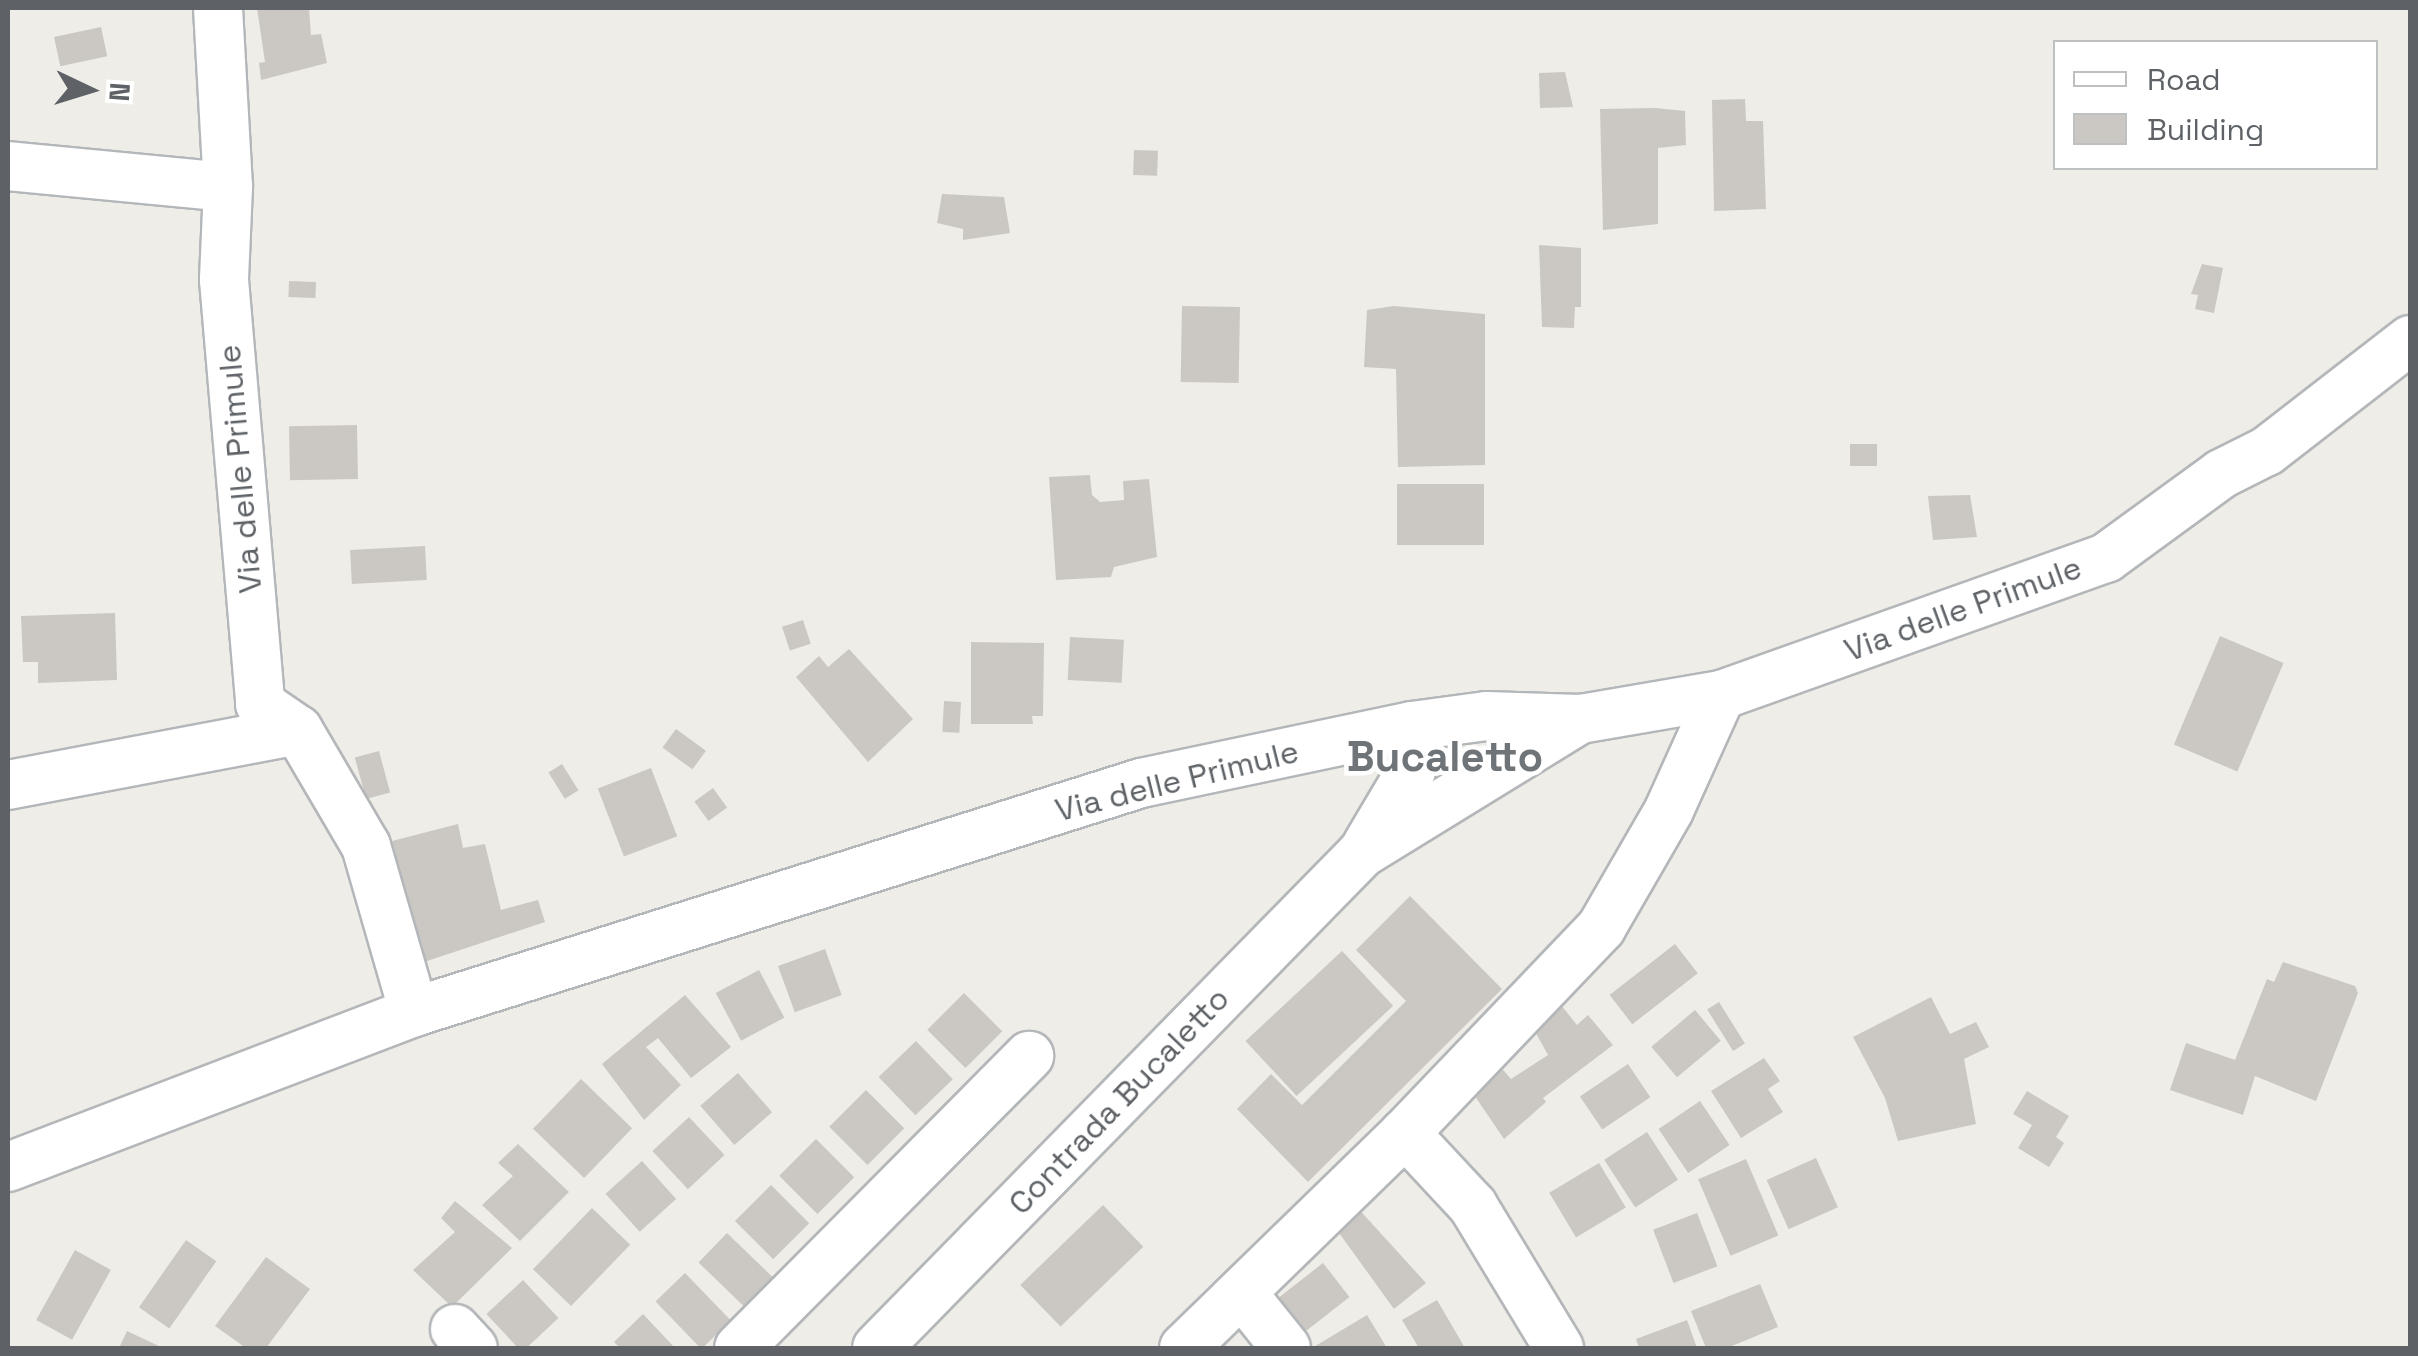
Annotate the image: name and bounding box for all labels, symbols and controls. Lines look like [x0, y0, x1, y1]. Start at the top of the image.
north arrow [40, 40, 140, 140]
legend [2053, 40, 2378, 170]
text: Road [2147, 60, 2221, 99]
text: N [101, 81, 139, 103]
text: Building [2147, 110, 2264, 149]
street label: Via delle Primule [210, 343, 270, 595]
street label: Via delle Primule [1839, 548, 2087, 670]
street label: Via delle Primule [1051, 732, 1303, 830]
district label: Bucaletto [1347, 732, 1543, 782]
street label: Contrada Bucaletto [1001, 979, 1237, 1223]

